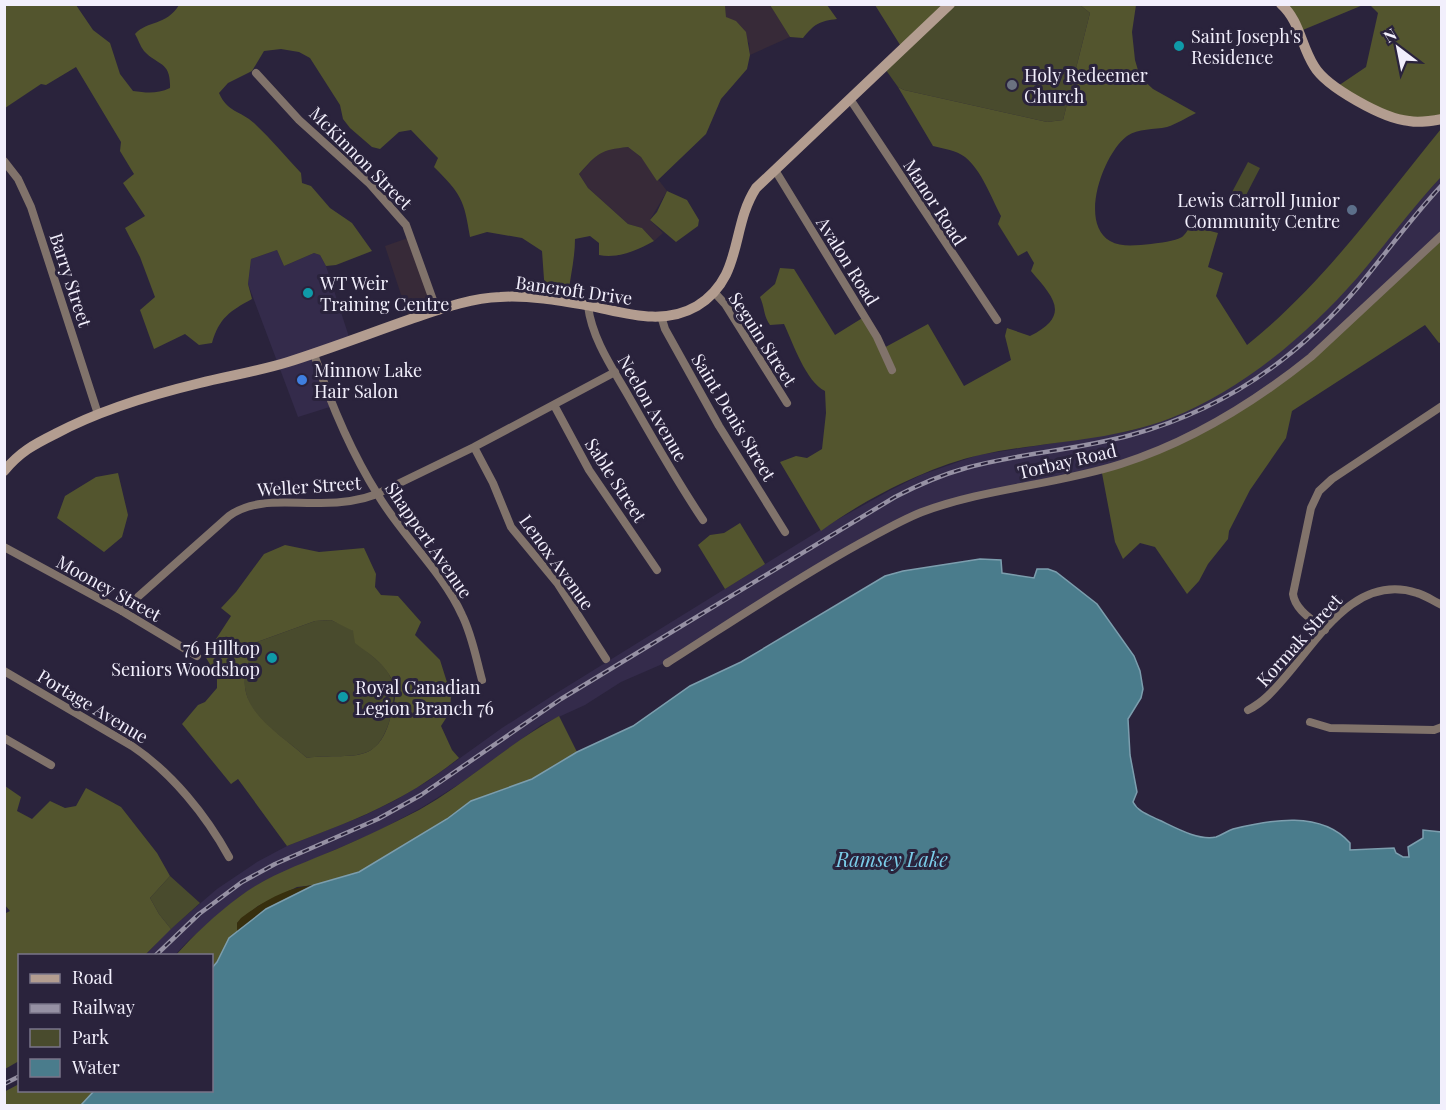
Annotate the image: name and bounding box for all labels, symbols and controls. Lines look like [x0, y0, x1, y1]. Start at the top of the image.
north arrow [1368, 18, 1428, 78]
text: N [1379, 23, 1401, 47]
place label: Saint Joseph's Residence [1191, 24, 1301, 69]
marker: Saint Joseph's Residence [1172, 39, 1186, 53]
place label: Holy Redeemer Church [1024, 63, 1148, 108]
marker: Holy Redeemer Church [1005, 78, 1019, 92]
street label: McKinnon Street [304, 101, 418, 215]
street label: Manor Road [898, 154, 972, 250]
place label: Lewis Carroll Junior Community Centre [1177, 188, 1340, 233]
marker: Lewis Carroll Junior Community Centre [1345, 203, 1359, 217]
street label: Avalon Road [811, 211, 885, 310]
street label: Barry Street [45, 230, 98, 331]
street label: Bancroft Drive [514, 270, 634, 310]
place label: WT Weir Training Centre [319, 271, 449, 316]
marker: WT Weir Training Centre [301, 286, 315, 300]
street label: Seguin Street [724, 287, 803, 391]
street label: Saint Denis Street [687, 349, 782, 486]
street label: Neelon Avenue [613, 350, 693, 466]
place label: Minnow Lake Hair Salon [314, 358, 422, 403]
marker: Minnow Lake Hair Salon [295, 373, 309, 387]
street label: Sable Street [580, 433, 652, 527]
street label: Torbay Road [1015, 438, 1119, 484]
street label: Weller Street [255, 470, 362, 502]
street label: Shappert Avenue [380, 477, 478, 603]
street label: Lenox Avenue [514, 509, 600, 615]
street label: Mooney Street [52, 549, 166, 627]
street label: Kormak Street [1251, 588, 1348, 692]
place label: 76 Hilltop Seniors Woodshop [111, 636, 260, 681]
marker: 76 Hilltop Seniors Woodshop [265, 651, 279, 665]
street label: Portage Avenue [33, 663, 153, 749]
place label: Royal Canadian Legion Branch 76 [355, 675, 494, 720]
marker: Royal Canadian Legion Branch 76 [336, 690, 350, 704]
water label: Ramsey Lake [835, 845, 948, 872]
legend [18, 954, 213, 1092]
text: Road [72, 965, 113, 989]
text: Railway [72, 995, 135, 1019]
text: Park [72, 1025, 109, 1049]
text: Water [71, 1055, 120, 1079]

